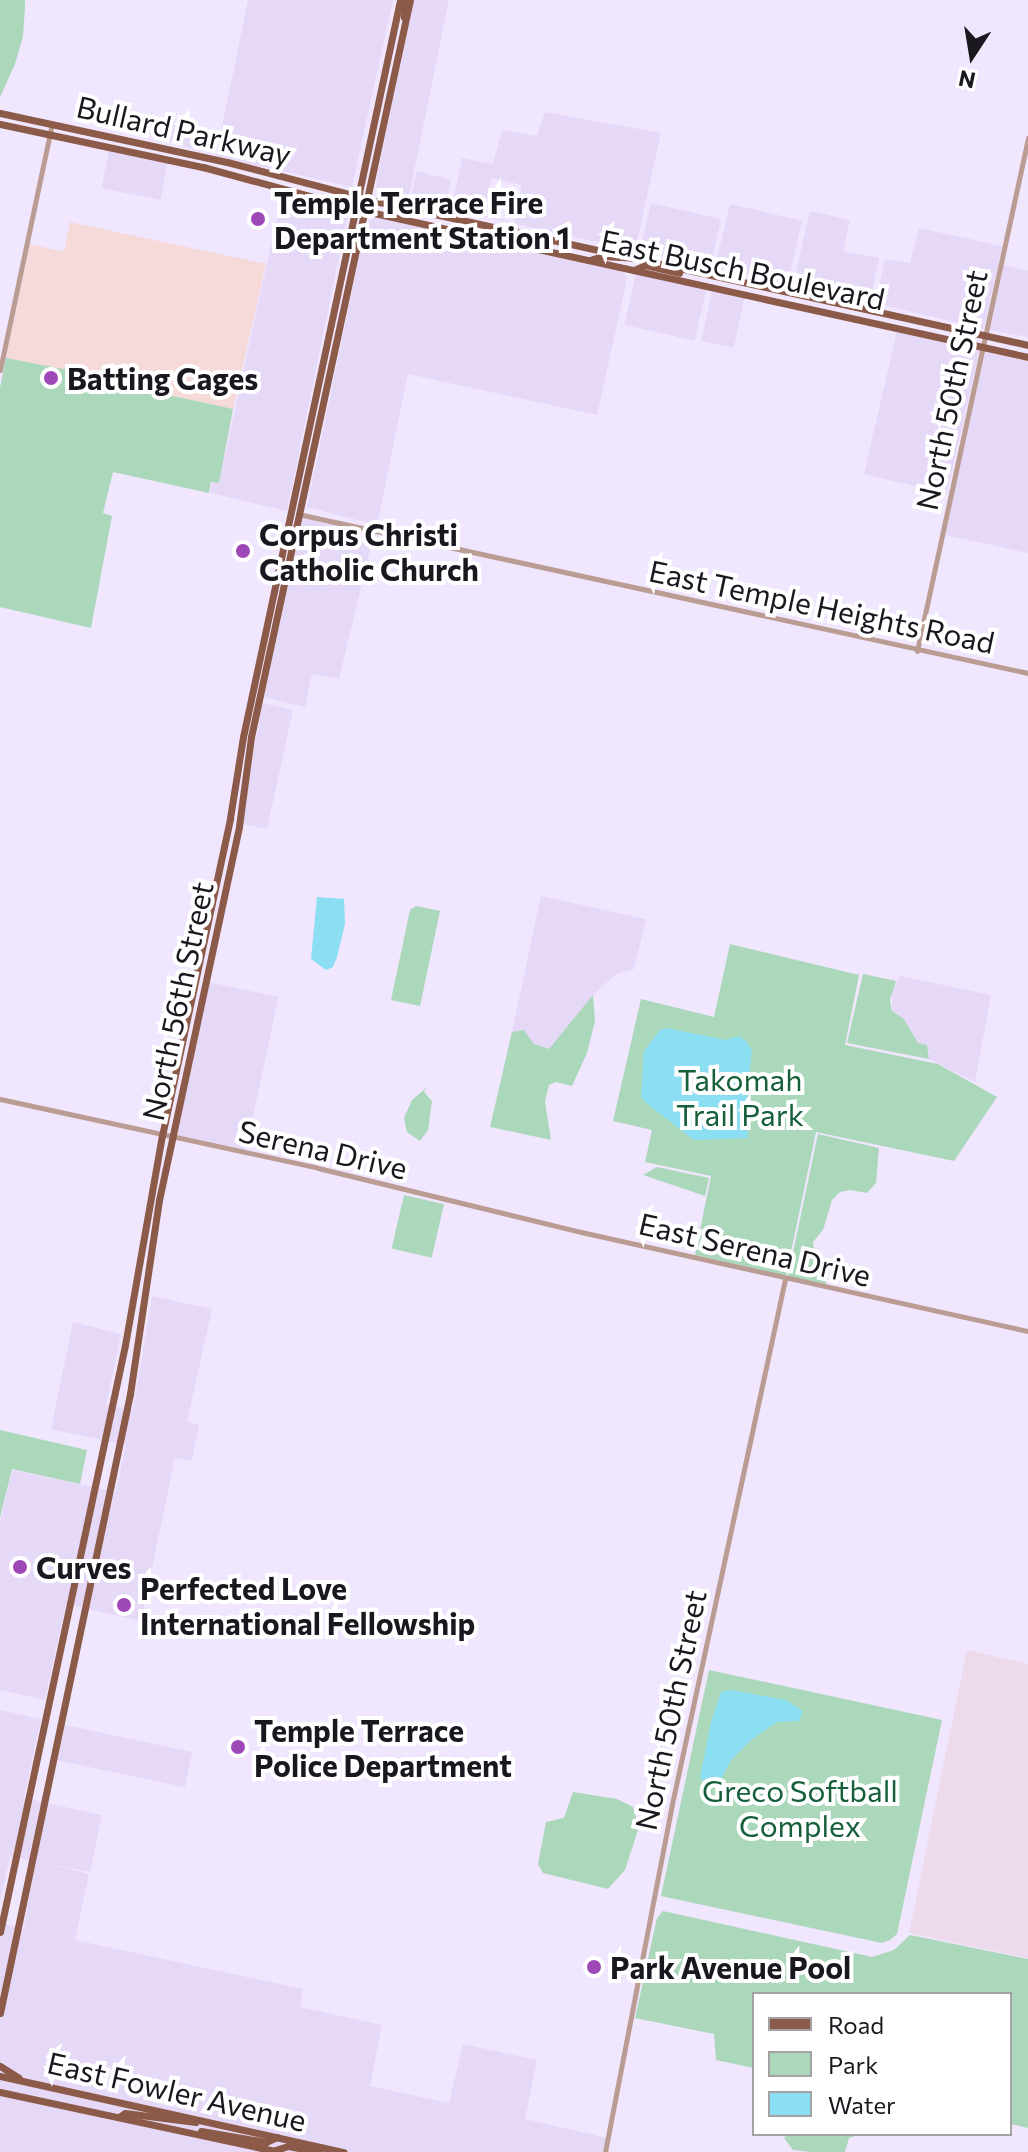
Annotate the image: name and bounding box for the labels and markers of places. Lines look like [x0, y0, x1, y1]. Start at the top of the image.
place label: Temple Terrace Fire Department Station 1 [274, 184, 570, 254]
marker: Temple Terrace Fire Department Station 1 [249, 210, 267, 228]
place label: Batting Cages [67, 360, 258, 396]
marker: Batting Cages [42, 369, 60, 387]
place label: Corpus Christi Catholic Church [259, 516, 479, 586]
marker: Corpus Christi Catholic Church [234, 542, 252, 560]
place label: Curves [36, 1549, 131, 1585]
marker: Curves [11, 1558, 29, 1576]
place label: Perfected Love International Fellowship [140, 1570, 475, 1640]
marker: Perfected Love International Fellowship [115, 1596, 133, 1614]
place label: Temple Terrace Police Department [254, 1712, 512, 1782]
marker: Temple Terrace Police Department [229, 1738, 247, 1756]
place label: Park Avenue Pool [610, 1949, 851, 1985]
marker: Park Avenue Pool [585, 1958, 603, 1976]

